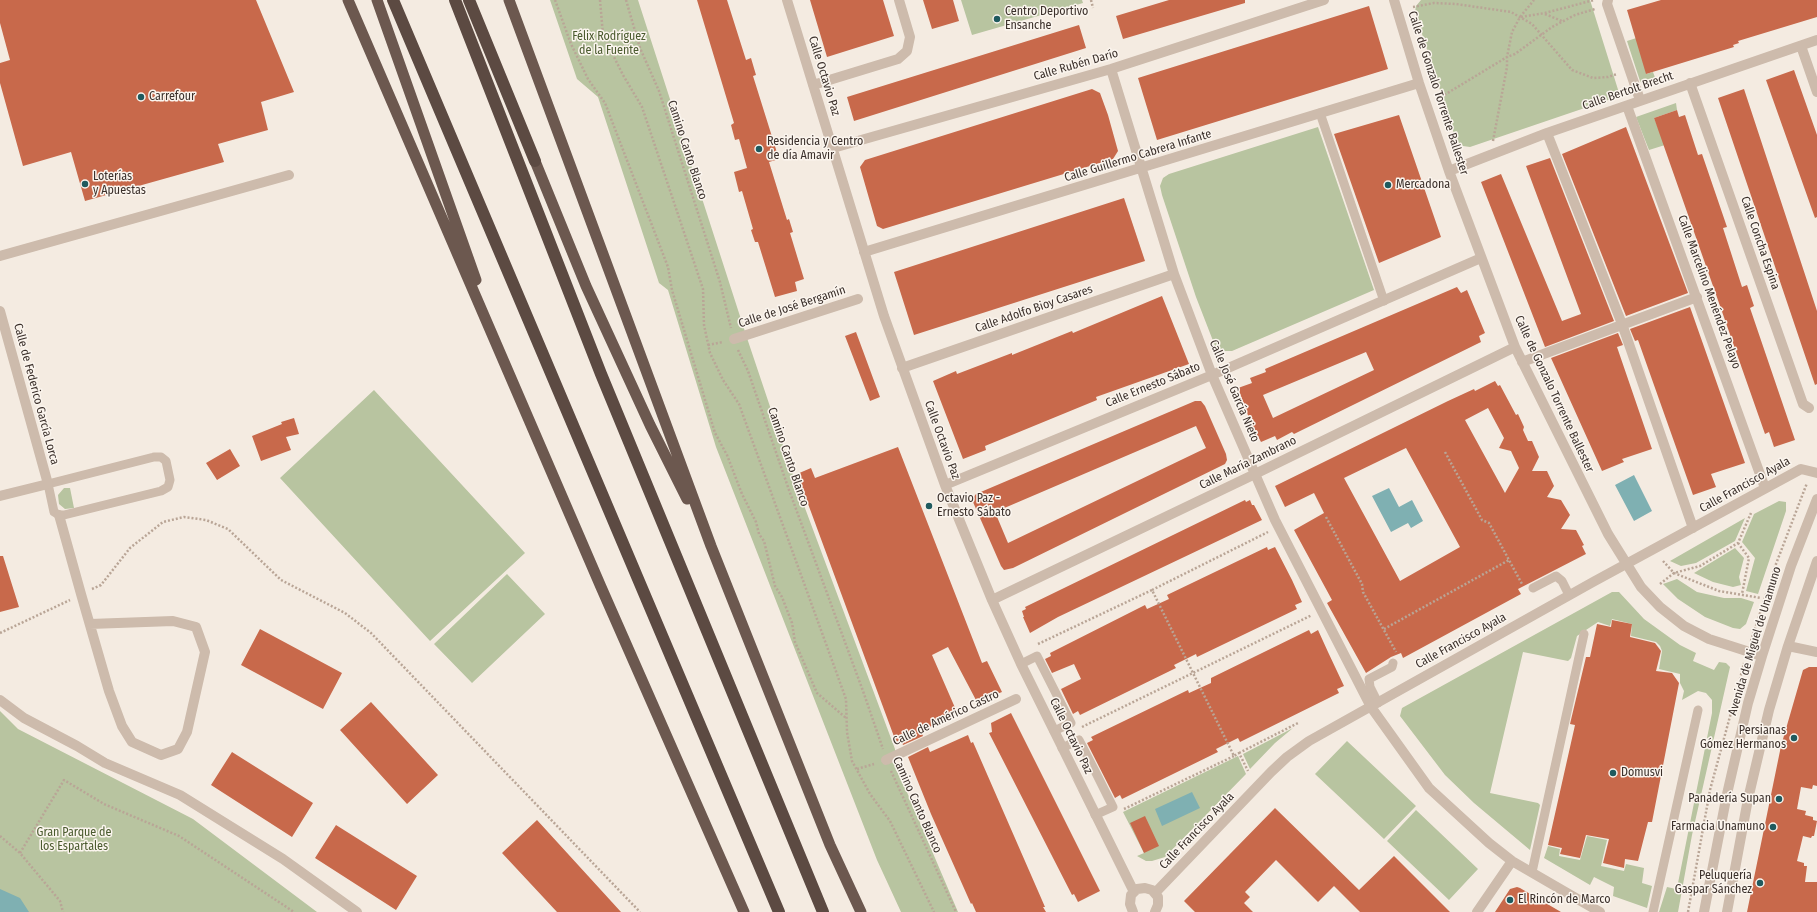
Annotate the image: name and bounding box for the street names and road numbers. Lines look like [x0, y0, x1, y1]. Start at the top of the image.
street label: Calle de Gonzalo Torrente Ballester [1405, 9, 1471, 177]
street label: Calle Octavio Paz [805, 34, 843, 118]
street label: Calle Rubén Darío [1032, 46, 1120, 84]
street label: Calle Bertolt Brecht [1581, 69, 1675, 113]
street label: Camino Canto Blanco [664, 98, 710, 202]
street label: Calle Guillermo Cabrera Infante [1063, 127, 1213, 185]
street label: Calle Concha Espina [1737, 194, 1783, 292]
street label: Calle Marcelino Menéndez Pelayo [1674, 213, 1744, 371]
street label: Calle Adolfo Bioy Casares [973, 282, 1095, 336]
street label: Calle de José Bergamín [737, 283, 847, 331]
street label: Calle de Gonzalo Torrente Ballester [1511, 313, 1597, 475]
street label: Calle de Federico García Lorca [10, 322, 62, 466]
street label: Calle José García Nieto [1206, 338, 1262, 444]
street label: Calle Ernesto Sábato [1104, 359, 1202, 411]
street label: Calle Octavio Paz [921, 399, 963, 481]
street label: Camino Canto Blanco [764, 406, 812, 508]
street label: Calle María Zambrano [1197, 433, 1299, 493]
street label: Calle Francisco Ayala [1697, 454, 1793, 516]
street label: Avenida de Miguel de Unamuno [1725, 565, 1785, 717]
street label: Calle Francisco Ayala [1413, 610, 1509, 672]
street label: Calle de Américo Castro [891, 687, 1001, 749]
street label: Calle Octavio Paz [1046, 696, 1096, 776]
street label: Camino Canto Blanco [889, 755, 945, 855]
street label: Calle Francisco Ayala [1157, 790, 1237, 872]

